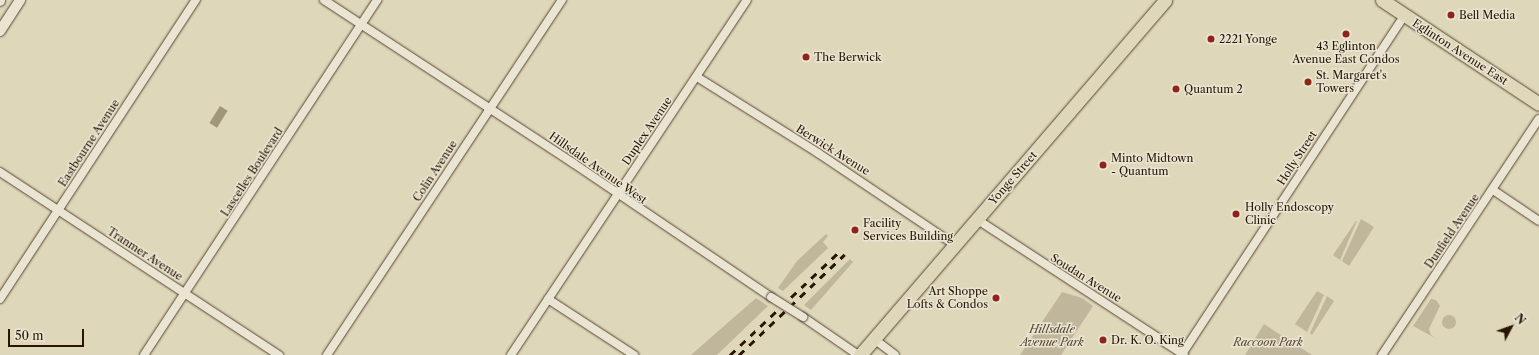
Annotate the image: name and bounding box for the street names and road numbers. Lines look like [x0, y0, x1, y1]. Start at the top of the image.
street label: Eglinton Avenue East [1410, 16, 1510, 88]
street label: Duplex Avenue [619, 94, 675, 168]
street label: Eastbourne Avenue [56, 97, 122, 189]
street label: Berwick Avenue [793, 122, 873, 178]
street label: Lascelles Boulevard [218, 125, 286, 219]
street label: Holly Street [1274, 128, 1320, 188]
street label: Hillsdale Avenue West [546, 129, 650, 207]
street label: Colin Avenue [410, 138, 460, 204]
street label: Yonge Street [986, 149, 1040, 207]
street label: Dunfield Avenue [1422, 191, 1482, 271]
street label: Tranmer Avenue [105, 225, 185, 283]
street label: Soudan Avenue [1048, 251, 1124, 305]

